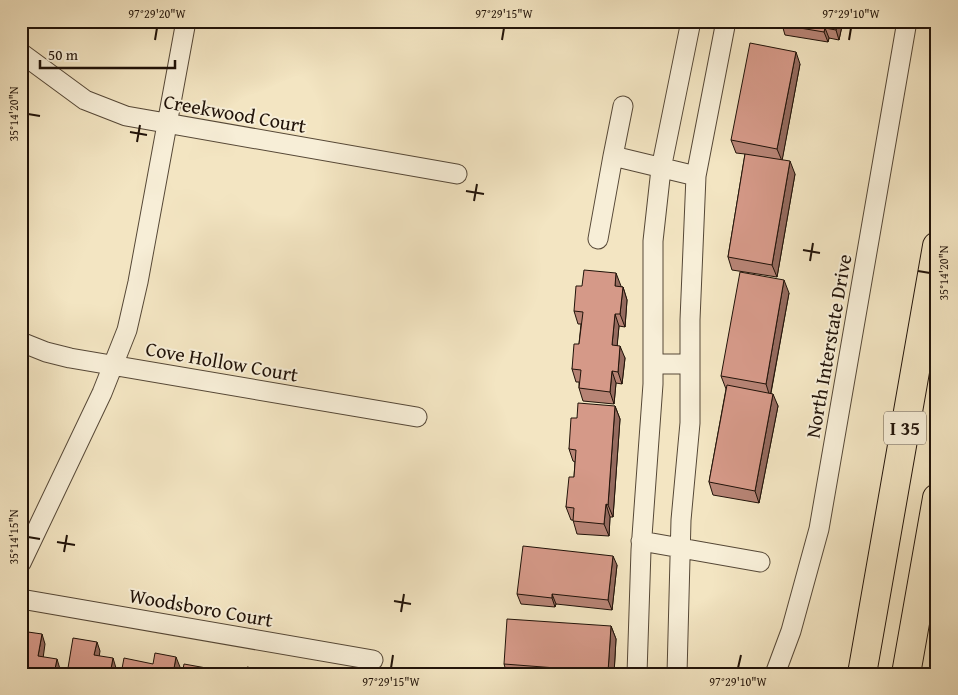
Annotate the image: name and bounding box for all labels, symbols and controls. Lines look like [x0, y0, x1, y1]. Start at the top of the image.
text: 97°29'20"W [128, 5, 187, 22]
text: 97°29'15"W [475, 5, 534, 22]
text: 97°29'10"W [822, 5, 881, 22]
scale bar [40, 38, 175, 70]
text: 50 m [48, 44, 79, 65]
text: 35°14'20"N [5, 86, 22, 142]
street label: Creekwood Court [161, 86, 309, 140]
text: 35°14'20"N [935, 245, 952, 301]
street label: North Interstate Drive [798, 252, 858, 440]
street label: Cove Hollow Court [143, 333, 301, 389]
road number: I 35 [884, 412, 926, 444]
text: 35°14'15"N [5, 509, 22, 565]
street label: Woodsboro Court [127, 580, 275, 634]
text: 97°29'15"W [362, 673, 421, 690]
text: 97°29'10"W [709, 673, 768, 690]

